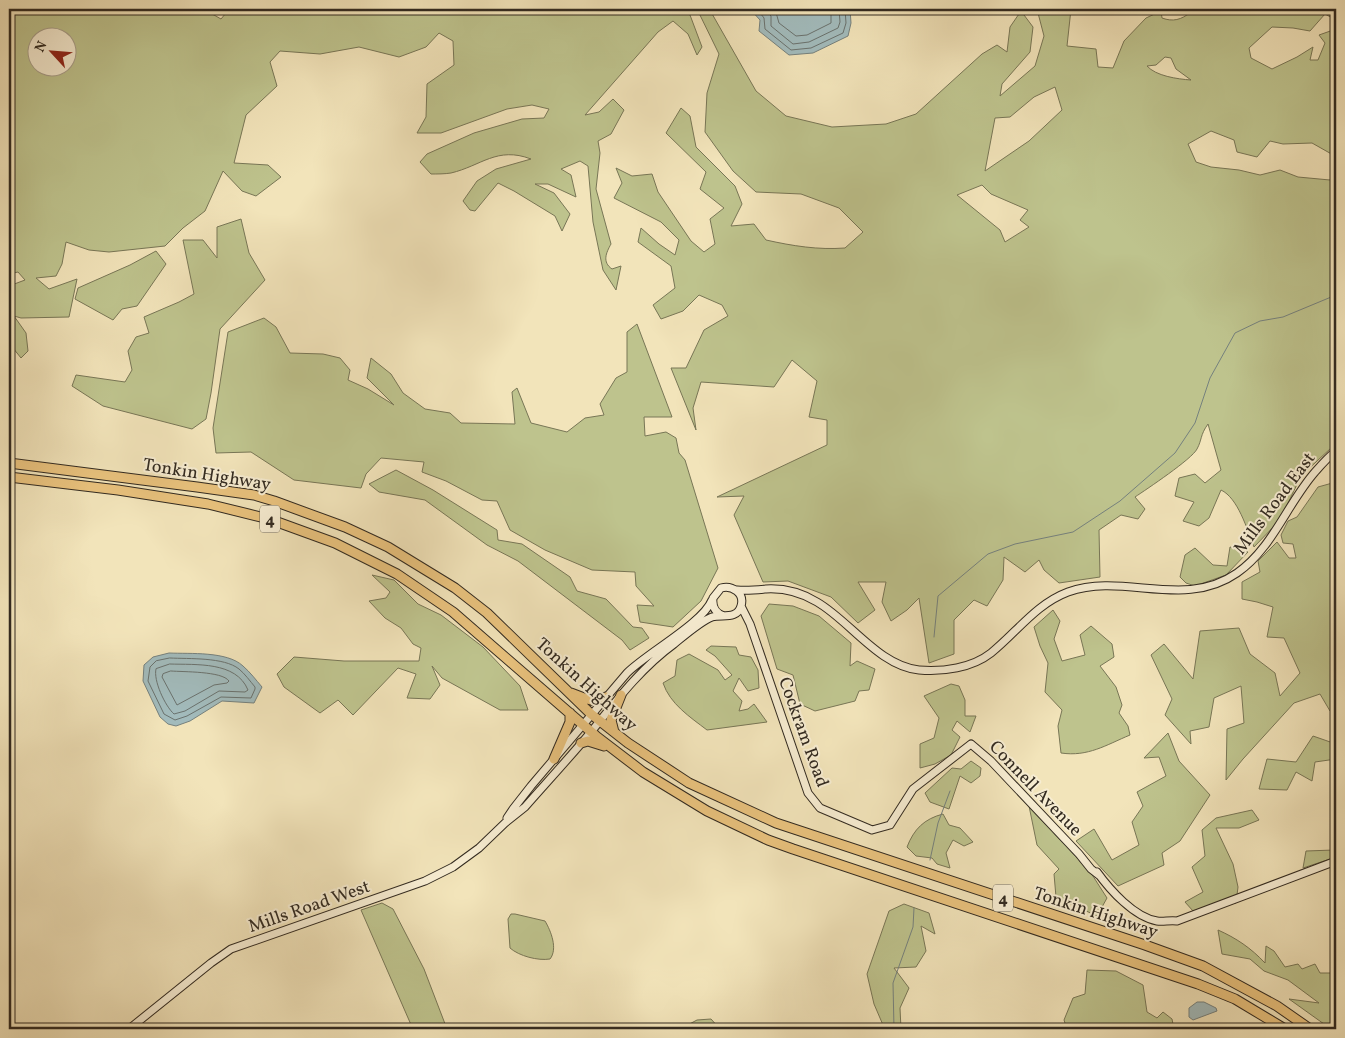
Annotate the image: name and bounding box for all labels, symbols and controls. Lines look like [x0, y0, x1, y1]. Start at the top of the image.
north arrow [28, 28, 78, 78]
text: N [31, 38, 52, 56]
street label: Mills Road East [1228, 448, 1322, 560]
street label: Tonkin Highway [141, 453, 273, 498]
road number: 4 [260, 506, 280, 532]
street label: Tonkin Highway [530, 633, 643, 738]
street label: Cockram Road [771, 674, 834, 791]
street label: Connell Avenue [983, 736, 1087, 843]
street label: Mills Road West [245, 875, 374, 940]
street label: Tonkin Highway [1030, 882, 1161, 945]
road number: 4 [993, 884, 1013, 911]

